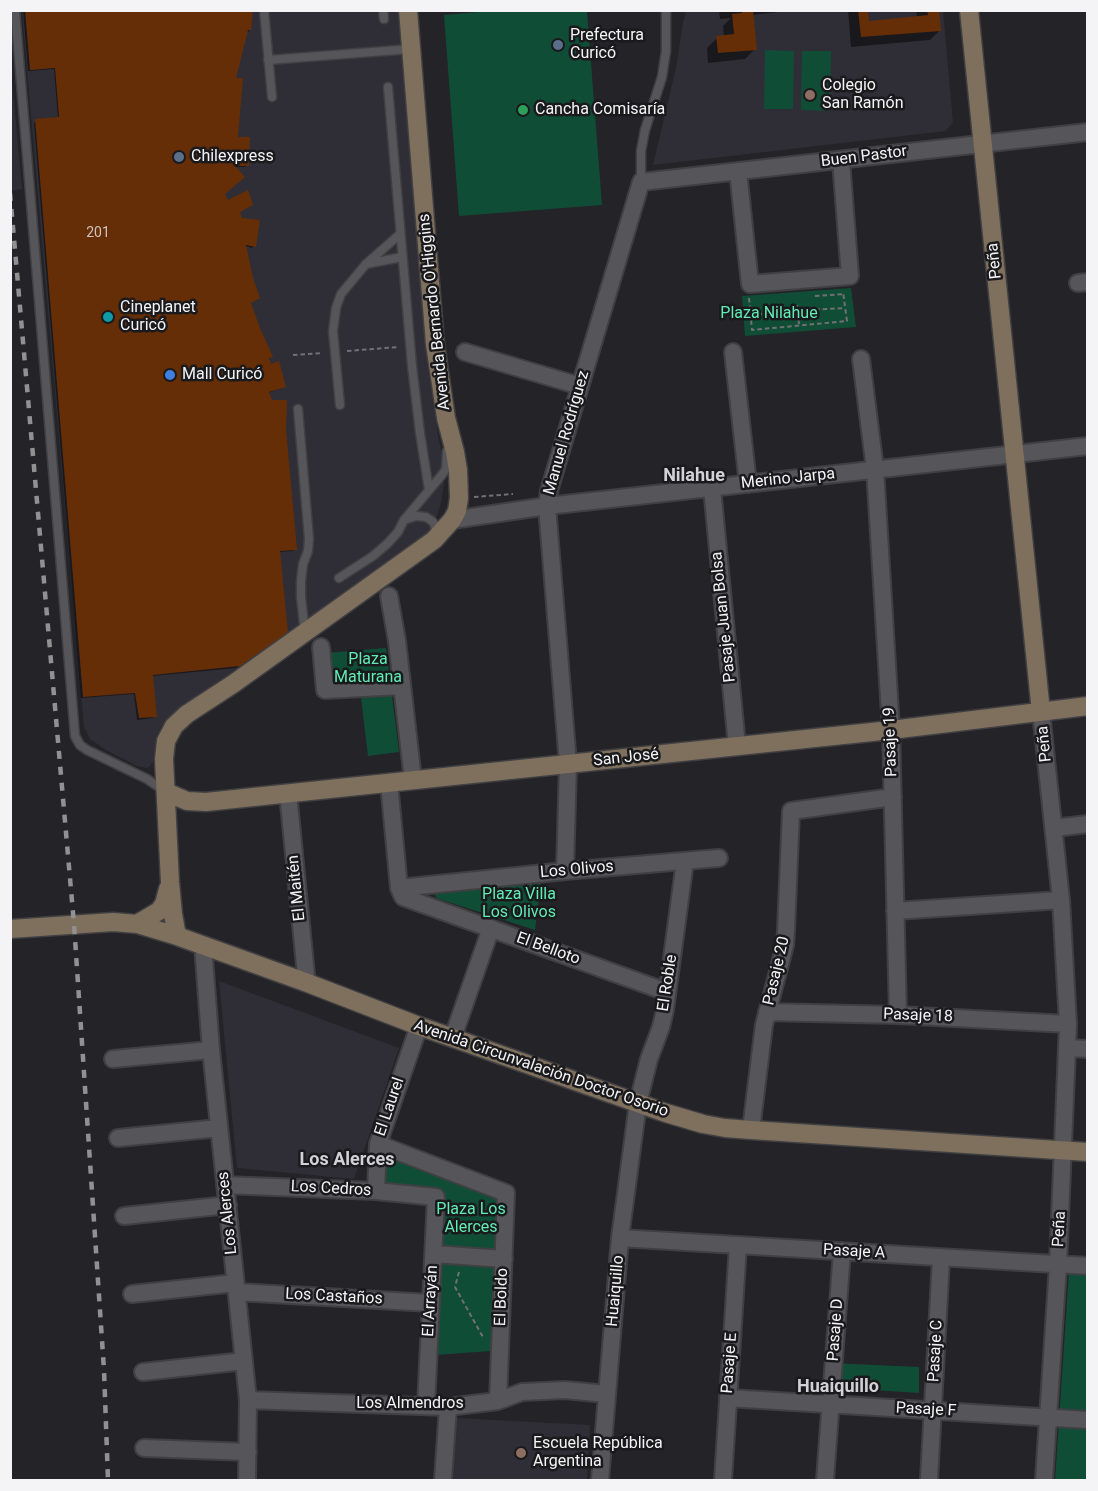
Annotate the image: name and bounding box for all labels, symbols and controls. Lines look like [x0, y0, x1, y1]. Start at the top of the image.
place label: Prefectura Curicó [570, 26, 644, 64]
marker: Prefectura Curicó [551, 38, 565, 52]
place label: Colegio San Ramón [822, 76, 904, 114]
marker: Colegio San Ramón [803, 88, 817, 102]
place label: Cancha Comisaría [535, 100, 665, 120]
marker: Cancha Comisaría [516, 103, 530, 117]
street label: Buen Pastor [820, 142, 908, 172]
place label: Chilexpress [191, 147, 274, 167]
marker: Chilexpress [172, 150, 186, 164]
street label: Avenida Bernardo O'Higgins [415, 213, 455, 411]
house number: 201 [86, 225, 110, 241]
street label: Peña [984, 242, 1006, 280]
place label: Cineplanet Curicó [120, 298, 196, 336]
park label: Plaza Nilahue [720, 304, 818, 324]
marker: Cineplanet Curicó [101, 310, 115, 324]
place label: Mall Curicó [182, 365, 262, 385]
marker: Mall Curicó [163, 368, 177, 382]
street label: Manuel Rodríguez [540, 369, 594, 497]
district label: Nilahue [663, 465, 725, 487]
street label: Merino Jarpa [740, 465, 836, 493]
street label: Pasaje Juan Bolsa [708, 551, 740, 683]
park label: Plaza Maturana [334, 650, 402, 688]
street label: Pasaje 19 [880, 707, 902, 777]
street label: Peña [1034, 725, 1056, 763]
street label: San José [592, 745, 660, 771]
street label: El Maitén [284, 854, 310, 922]
street label: Los Olivos [539, 857, 615, 883]
park label: Plaza Villa Los Olivos [482, 885, 556, 923]
street label: El Belloto [513, 929, 583, 969]
street label: Pasaje 20 [760, 935, 794, 1007]
street label: El Roble [654, 953, 682, 1013]
street label: Pasaje 18 [883, 1005, 953, 1027]
street label: Avenida Circunvalación Doctor Osorio [411, 1016, 671, 1122]
street label: El Laurel [371, 1075, 409, 1139]
district label: Los Alerces [300, 1149, 394, 1171]
street label: Los Alerces [214, 1171, 242, 1255]
street label: Los Cedros [290, 1177, 372, 1201]
park label: Plaza Los Alerces [436, 1200, 506, 1238]
street label: Peña [1049, 1211, 1071, 1247]
street label: Pasaje A [822, 1241, 886, 1263]
street label: Huaiquillo [603, 1255, 629, 1327]
street label: El Arrayán [420, 1265, 442, 1337]
street label: El Boldo [491, 1268, 513, 1326]
street label: Los Castaños [285, 1285, 383, 1309]
street label: Pasaje D [824, 1298, 848, 1362]
street label: Pasaje C [925, 1319, 947, 1383]
street label: Pasaje E [718, 1332, 742, 1394]
district label: Huaiquillo [797, 1376, 879, 1398]
street label: Los Almendros [356, 1394, 464, 1414]
street label: Pasaje F [895, 1399, 957, 1421]
place label: Escuela República Argentina [533, 1434, 663, 1472]
marker: Escuela República Argentina [514, 1446, 528, 1460]

